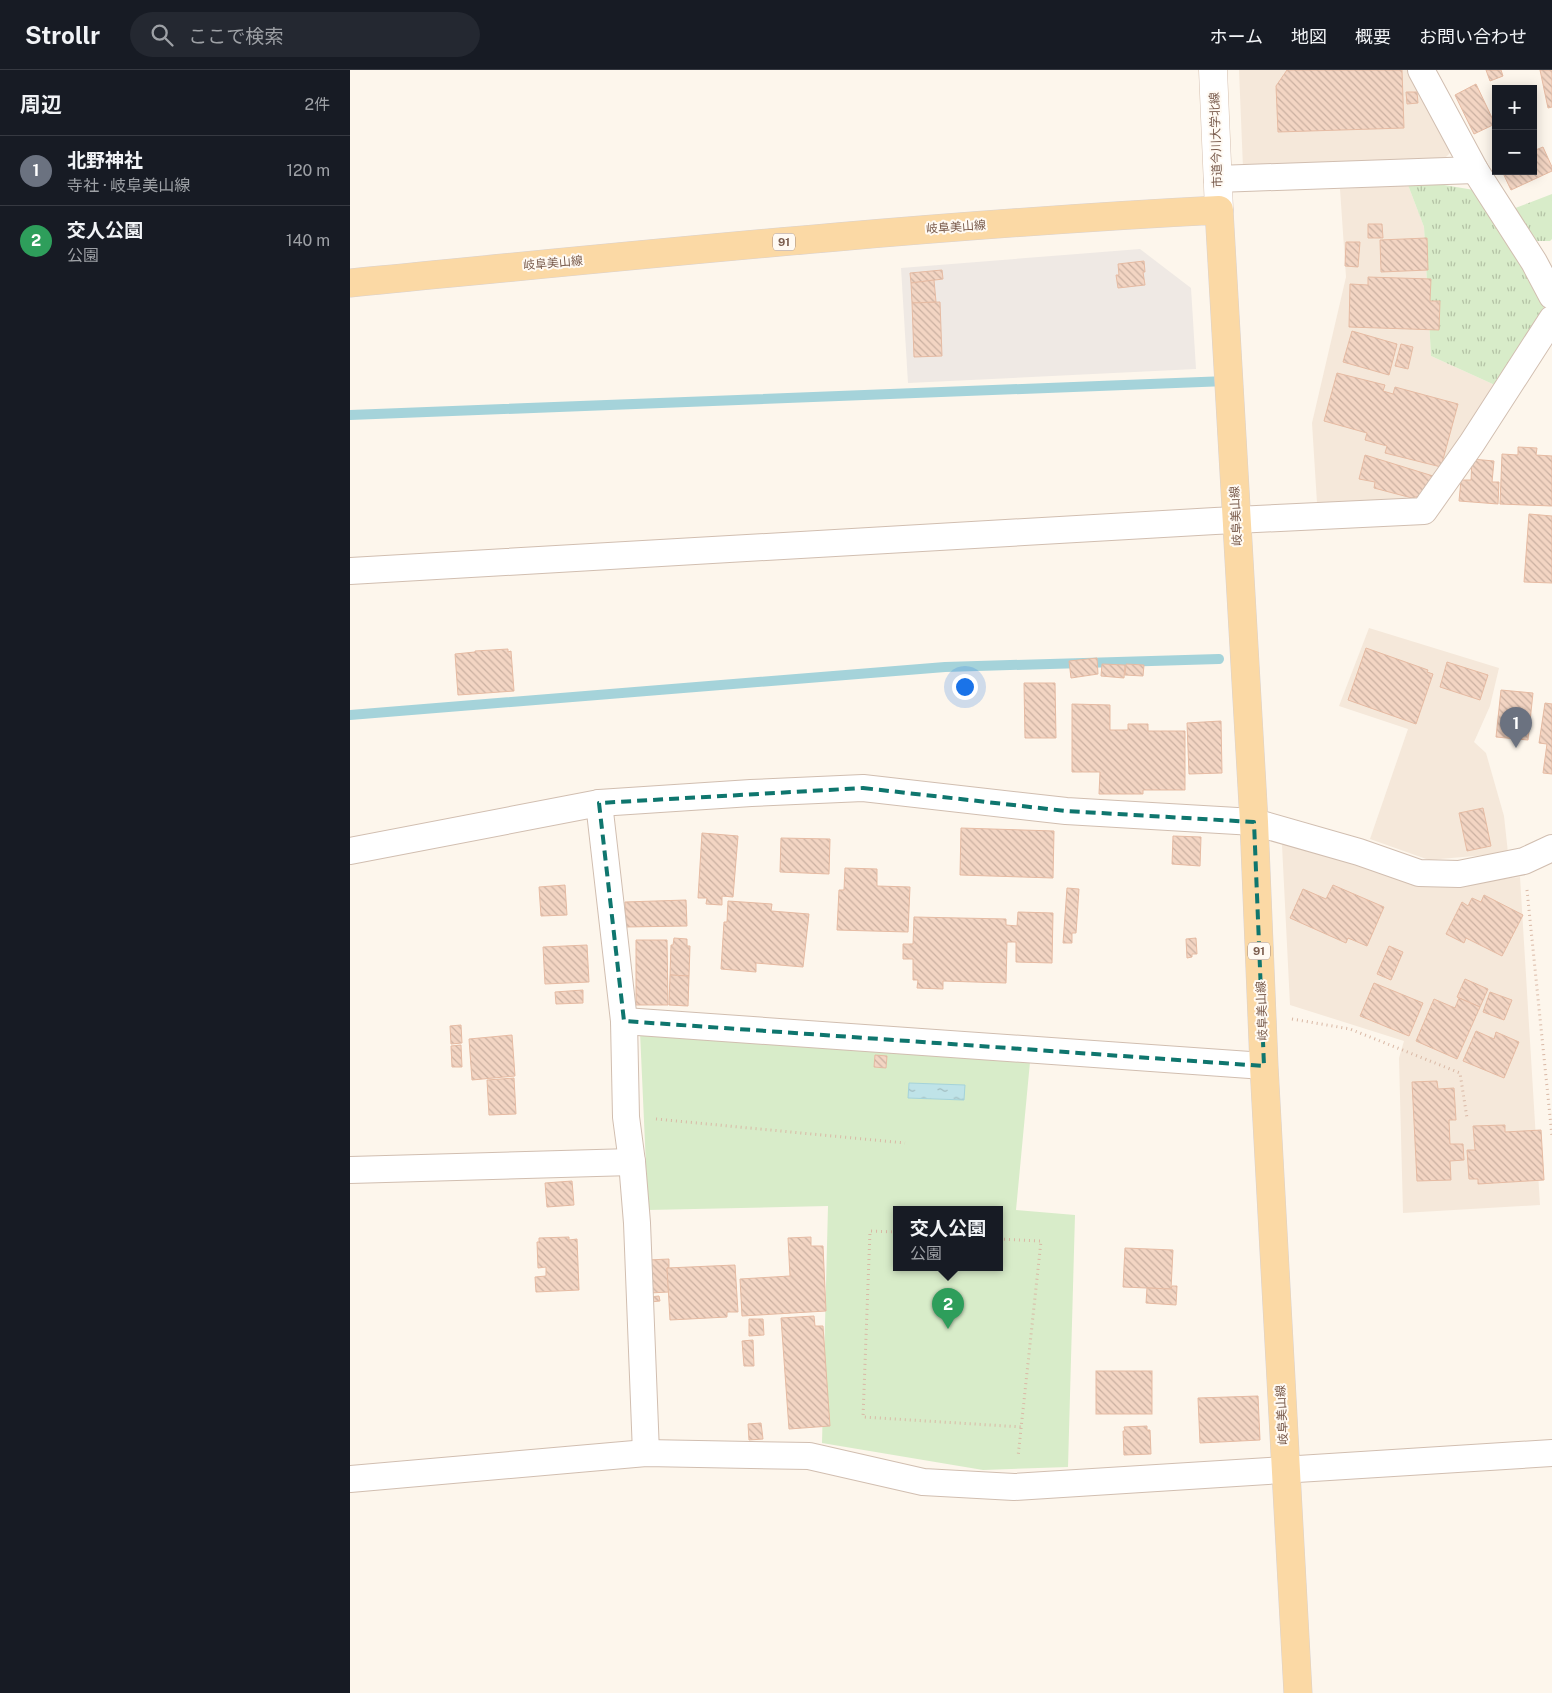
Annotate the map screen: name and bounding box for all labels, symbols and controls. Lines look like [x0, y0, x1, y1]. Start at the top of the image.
search box [130, 12, 480, 57]
text: Strollr [25, 21, 100, 49]
icon: search [148, 21, 176, 49]
text: ここで検索 [188, 25, 283, 47]
text: ホーム [1210, 26, 1263, 47]
text: 地図 [1291, 26, 1327, 47]
text: 概要 [1355, 26, 1391, 47]
text: お問い合わせ [1419, 26, 1527, 47]
map controls [1492, 85, 1537, 175]
button: + [1492, 85, 1537, 130]
text: 周辺 [20, 92, 62, 117]
street label: 市道今川大学北線 [1207, 92, 1225, 188]
text: 2件 [304, 95, 330, 114]
button: − [1492, 130, 1537, 175]
text: 北野神社 [67, 149, 143, 171]
text: 1 [33, 161, 39, 180]
text: 120 m [286, 161, 330, 180]
text: 寺社 · 岐阜美山線 [67, 176, 190, 195]
street label: 岐阜美山線 [926, 218, 986, 236]
text: 交人公園 [67, 219, 143, 241]
text: 2 [31, 231, 41, 250]
text: 140 m [286, 231, 330, 250]
road number: 91 [773, 233, 795, 250]
text: 公園 [67, 246, 99, 265]
street label: 岐阜美山線 [522, 253, 584, 273]
street label: 岐阜美山線 [1227, 486, 1245, 546]
your location [952, 674, 978, 700]
pin: 1 [1500, 707, 1532, 748]
road number: 91 [1248, 942, 1270, 959]
street label: 岐阜美山線 [1254, 981, 1270, 1041]
popup [893, 1206, 1003, 1271]
text: 交人公園 [910, 1217, 986, 1239]
text: 公園 [910, 1244, 942, 1263]
pin: 2 [932, 1288, 964, 1329]
street label: 岐阜美山線 [1273, 1385, 1291, 1445]

